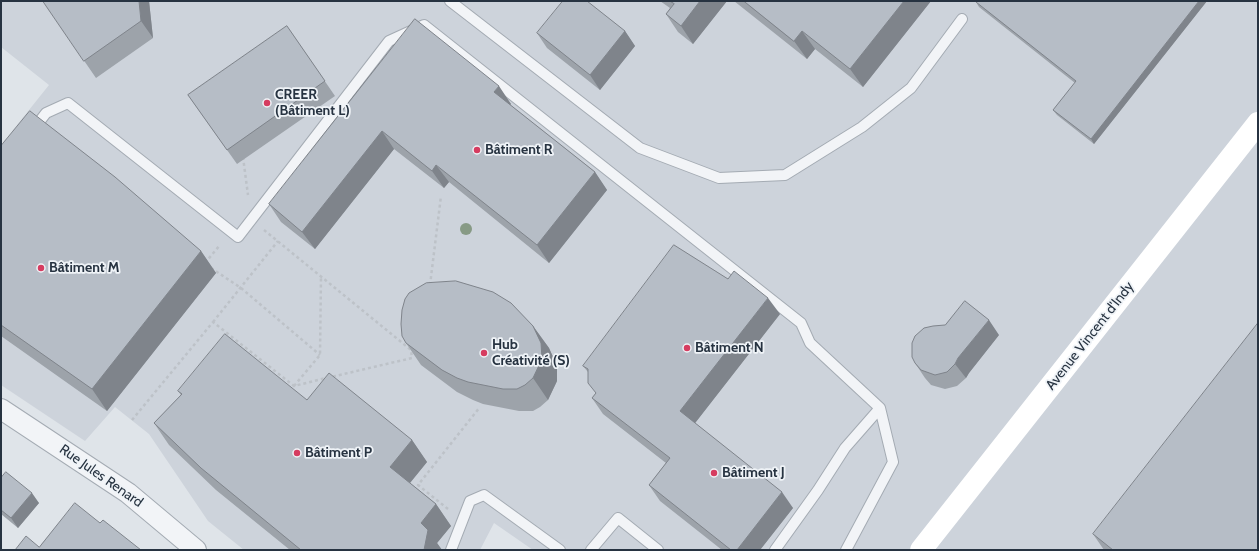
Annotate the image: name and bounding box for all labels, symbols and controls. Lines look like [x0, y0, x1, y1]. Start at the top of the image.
place label: CREER (Bâtiment L) [275, 87, 350, 120]
marker: CREER (Bâtiment L) [262, 98, 272, 108]
place label: Bâtiment R [485, 142, 553, 158]
marker: Bâtiment R [472, 145, 482, 155]
place label: Bâtiment M [49, 260, 119, 276]
marker: Bâtiment M [36, 263, 46, 273]
street label: Avenue Vincent d'Indy [1043, 279, 1137, 393]
place label: Hub Créativité (S) [492, 337, 570, 370]
place label: Bâtiment N [695, 340, 764, 356]
marker: Bâtiment N [682, 343, 692, 353]
marker: Hub Créativité (S) [479, 348, 489, 358]
street label: Rue Jules Renard [56, 441, 146, 511]
place label: Bâtiment P [305, 445, 372, 461]
marker: Bâtiment P [292, 448, 302, 458]
place label: Bâtiment J [722, 465, 785, 481]
marker: Bâtiment J [709, 468, 719, 478]

